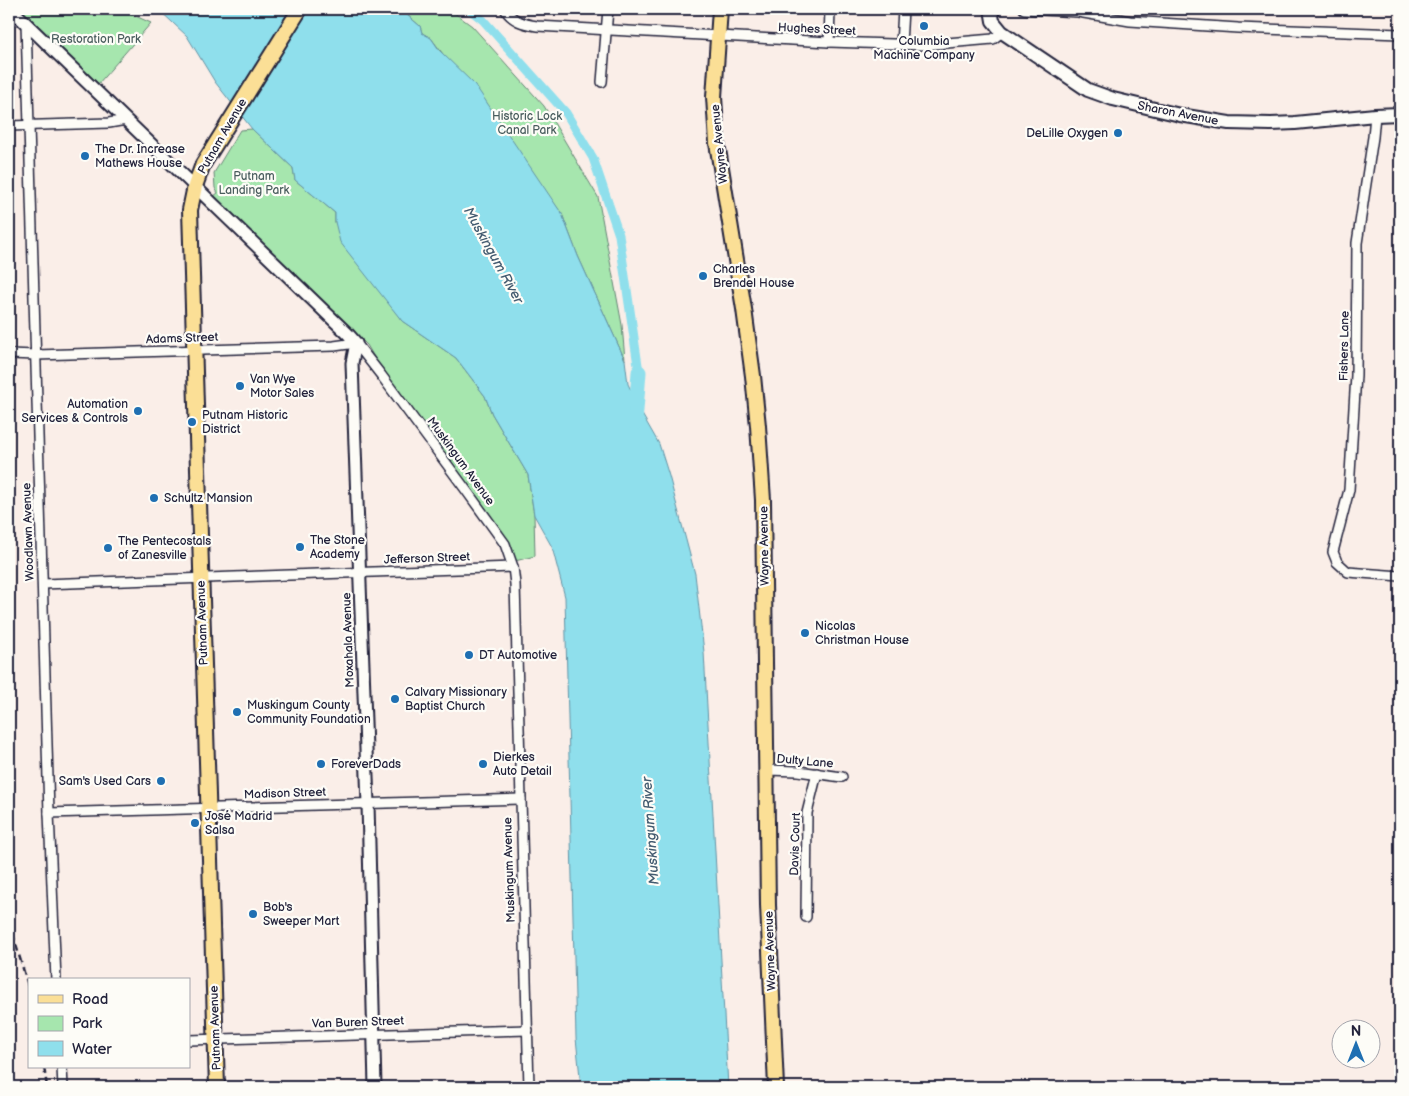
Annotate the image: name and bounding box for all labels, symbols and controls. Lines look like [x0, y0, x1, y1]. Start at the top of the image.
street label: Hughes Street [778, 20, 857, 39]
marker: Columbia Machine Company [918, 20, 930, 32]
park label: Restoration Park [51, 32, 141, 47]
place label: Columbia Machine Company [873, 34, 975, 63]
street label: Putnam Avenue [195, 96, 250, 177]
street label: Sharon Avenue [1136, 98, 1220, 129]
street label: Wayne Avenue [708, 103, 731, 184]
park label: Historic Lock Canal Park [492, 109, 562, 138]
place label: DeLille Oxygen [1026, 126, 1108, 141]
marker: DeLille Oxygen [1112, 127, 1124, 139]
place label: The Dr. Increase Mathews House [95, 142, 185, 171]
marker: The Dr. Increase Mathews House [79, 150, 91, 162]
park label: Putnam Landing Park [219, 169, 290, 198]
water label: Muskingum River [460, 204, 528, 307]
place label: Charles Brendel House [713, 262, 794, 291]
marker: Charles Brendel House [697, 270, 709, 282]
street label: Fishers Lane [1336, 311, 1353, 381]
street label: Adams Street [145, 330, 219, 347]
place label: Van Wye Motor Sales [250, 372, 314, 401]
marker: Van Wye Motor Sales [234, 380, 246, 392]
place label: Automation Services & Controls [22, 397, 128, 426]
marker: Automation Services & Controls [132, 405, 144, 417]
place label: Putnam Historic District [202, 408, 288, 437]
street label: Muskingum Avenue [424, 414, 498, 508]
marker: Putnam Historic District [186, 416, 198, 428]
street label: Woodlawn Avenue [19, 483, 38, 581]
place label: Schultz Mansion [164, 491, 253, 506]
marker: Schultz Mansion [148, 492, 160, 504]
street label: Wayne Avenue [756, 506, 773, 586]
place label: The Stone Academy [310, 533, 365, 562]
place label: The Pentecostals of Zanesville [118, 534, 211, 563]
marker: The Stone Academy [294, 541, 306, 553]
marker: The Pentecostals of Zanesville [102, 542, 114, 554]
street label: Jefferson Street [384, 549, 471, 567]
street label: Putnam Avenue [194, 580, 211, 666]
street label: Moxahala Avenue [339, 592, 358, 688]
place label: Nicolas Christman House [815, 619, 909, 648]
marker: Nicolas Christman House [799, 627, 811, 639]
place label: DT Automotive [479, 648, 557, 663]
marker: DT Automotive [463, 649, 475, 661]
place label: Calvary Missionary Baptist Church [405, 685, 507, 714]
marker: Calvary Missionary Baptist Church [389, 693, 401, 705]
place label: Muskingum County Community Foundation [247, 698, 371, 727]
marker: Muskingum County Community Foundation [231, 706, 243, 718]
place label: Dierkes Auto Detail [493, 750, 552, 779]
street label: Dulty Lane [776, 752, 834, 771]
place label: ForeverDads [331, 757, 401, 772]
marker: ForeverDads [315, 758, 327, 770]
marker: Dierkes Auto Detail [477, 758, 489, 770]
place label: Sam's Used Cars [59, 774, 151, 789]
marker: Sam's Used Cars [155, 775, 167, 787]
water label: Muskingum River [638, 776, 663, 885]
street label: Madison Street [244, 785, 327, 802]
place label: José Madrid Salsa [205, 809, 272, 838]
street label: Davis Court [787, 812, 804, 876]
marker: José Madrid Salsa [189, 817, 201, 829]
street label: Muskingum Avenue [500, 817, 519, 923]
place label: Bob's Sweeper Mart [263, 900, 340, 929]
marker: Bob's Sweeper Mart [247, 908, 259, 920]
street label: Wayne Avenue [762, 911, 779, 991]
legend [28, 978, 190, 1068]
street label: Putnam Avenue [207, 985, 224, 1071]
text: Road [72, 990, 108, 1009]
street label: Van Buren Street [312, 1013, 405, 1032]
text: Park [72, 1014, 103, 1033]
north arrow [1332, 1018, 1382, 1068]
text: N [1351, 1023, 1361, 1040]
text: Water [72, 1040, 112, 1059]

